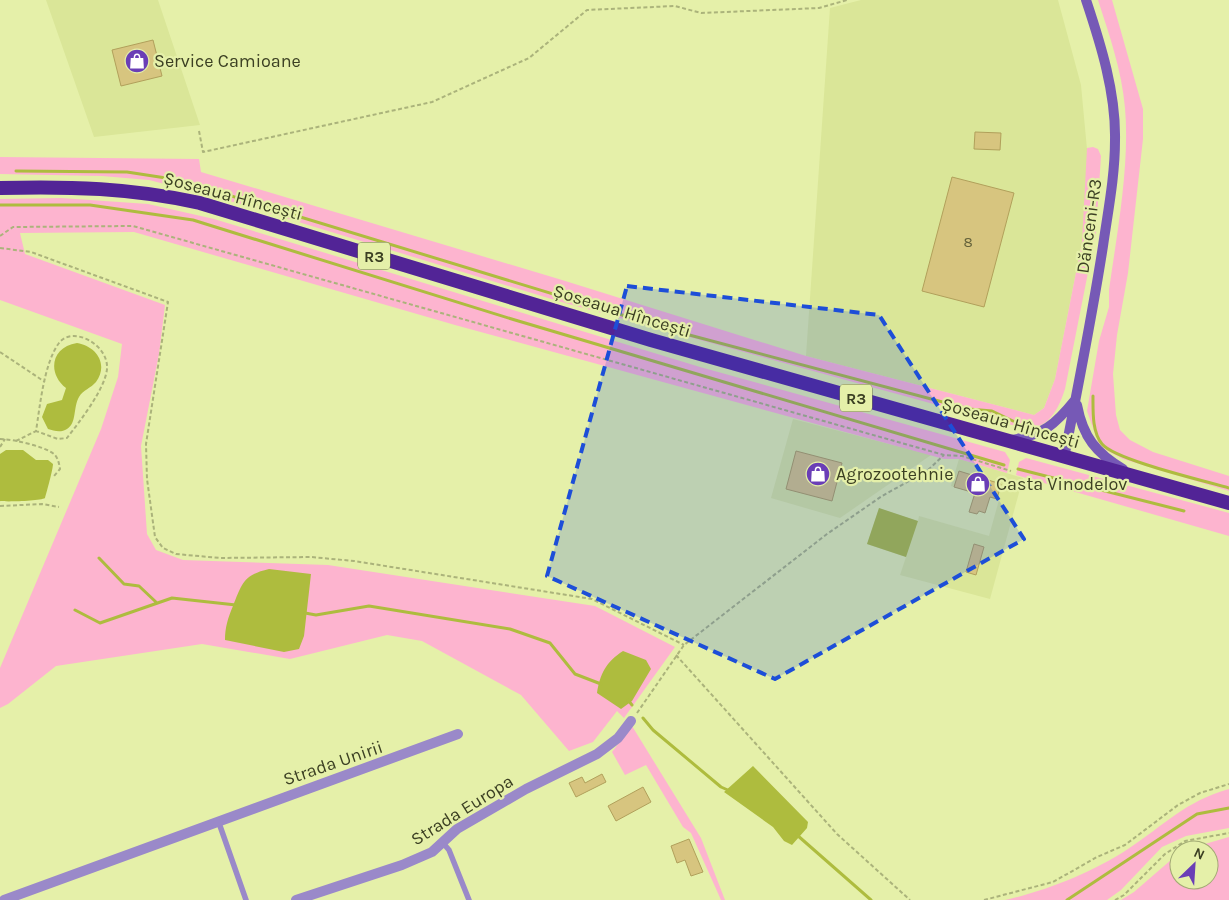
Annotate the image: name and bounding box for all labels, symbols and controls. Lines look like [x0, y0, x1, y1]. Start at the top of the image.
shop icon: Service Camioane [124, 48, 150, 74]
place label: Service Camioane [154, 50, 301, 72]
street label: Șoseaua Hîncești [161, 167, 305, 225]
street label: Dănceni-R3 [1071, 177, 1107, 275]
house number: 8 [963, 233, 973, 251]
road number: R3 [358, 242, 390, 270]
street label: Șoseaua Hîncești [551, 280, 693, 342]
road number: R3 [840, 384, 872, 412]
street label: Șoseaua Hîncești [939, 393, 1083, 453]
shop icon: Agrozootehnie [805, 461, 831, 487]
place label: Agrozootehnie [836, 463, 953, 485]
shop icon: Casta Vinodelov [965, 471, 991, 497]
place label: Casta Vinodelov [996, 473, 1127, 495]
street label: Strada Unirii [280, 736, 386, 790]
street label: Strada Europa [407, 770, 517, 850]
north arrow [1169, 840, 1219, 890]
text: N [1191, 844, 1207, 863]

